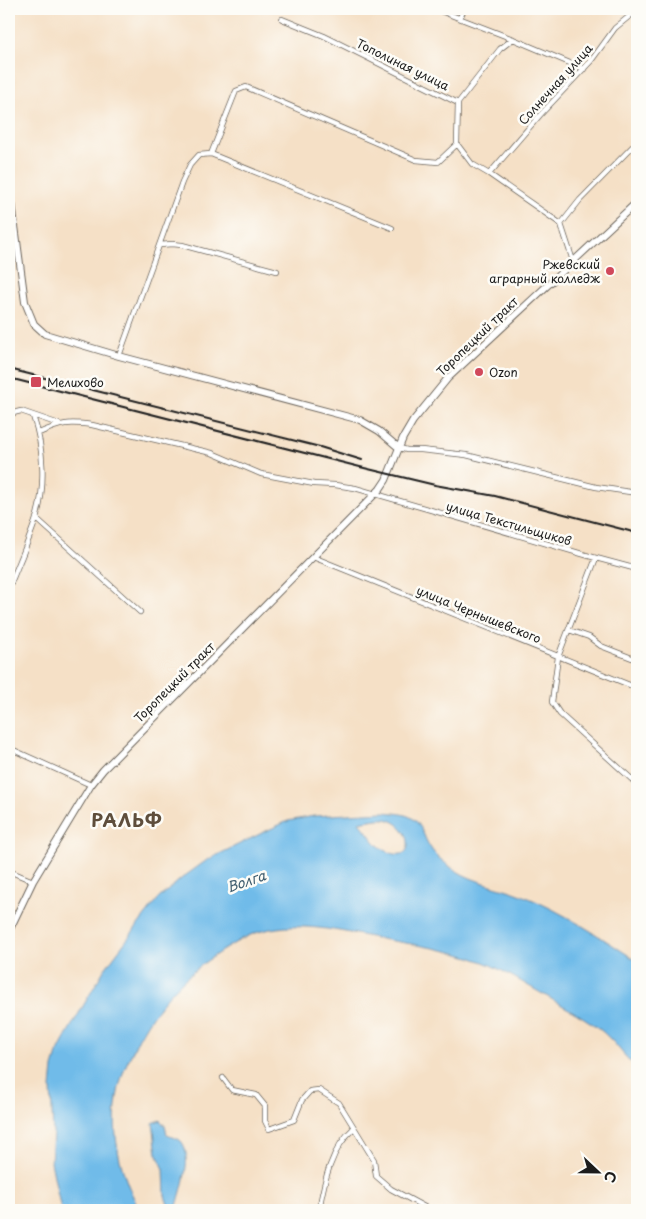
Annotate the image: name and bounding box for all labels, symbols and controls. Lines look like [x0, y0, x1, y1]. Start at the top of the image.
street label: Тополиная улица [354, 34, 453, 94]
street label: Солнечная улица [514, 39, 597, 128]
place label: Ржевский аграрный колледж [489, 255, 600, 287]
marker: Ржевский аграрный колледж [604, 265, 616, 277]
street label: Торопецкий тракт [432, 292, 522, 380]
place label: Ozon [489, 363, 518, 381]
marker: Ozon [473, 366, 485, 378]
place label: Мелихово [47, 373, 104, 391]
marker: Мелихово [29, 375, 43, 389]
street label: улица Текстильщиков [444, 496, 574, 550]
street label: улица Чернышевского [414, 581, 544, 647]
street label: Торопецкий тракт [130, 637, 219, 726]
district label: РАЛЬФ [91, 806, 163, 833]
water label: Волга [224, 864, 270, 897]
north arrow [574, 1146, 624, 1196]
text: С [599, 1168, 622, 1186]

